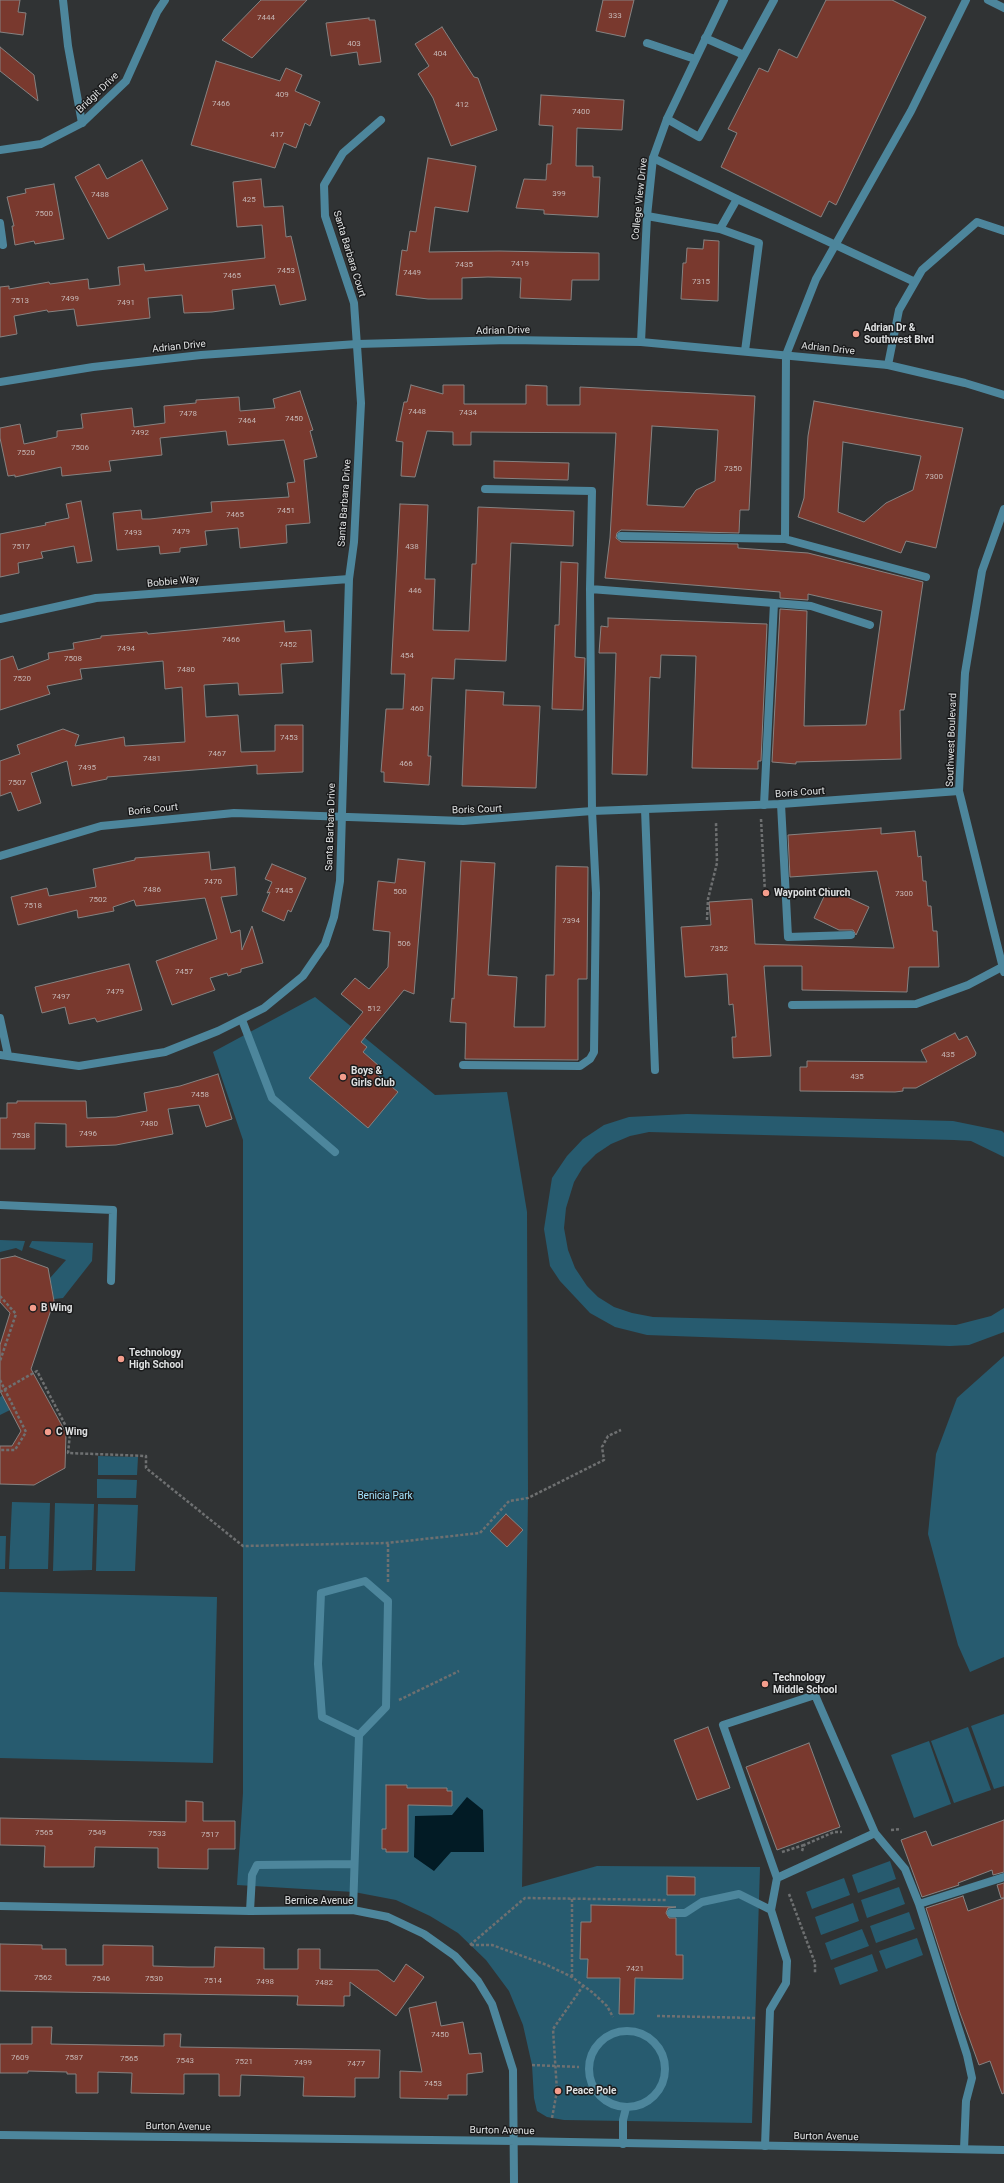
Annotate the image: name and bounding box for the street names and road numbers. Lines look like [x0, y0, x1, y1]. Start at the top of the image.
street label: Bridgit Drive [74, 70, 122, 116]
street label: College View Drive [630, 157, 650, 241]
street label: Santa Barbara Court [330, 209, 368, 299]
street label: Adrian Drive [476, 325, 530, 337]
street label: Adrian Drive [152, 338, 206, 356]
street label: Adrian Drive [801, 340, 855, 358]
street label: Santa Barbara Drive [336, 459, 354, 547]
street label: Bobbie Way [146, 574, 200, 590]
street label: Southwest Boulevard [944, 693, 960, 787]
street label: Santa Barbara Drive [323, 783, 339, 871]
street label: Boris Court [775, 785, 825, 801]
street label: Boris Court [127, 801, 179, 819]
street label: Boris Court [452, 803, 502, 817]
street label: Bernice Avenue [285, 1895, 353, 1907]
street label: Burton Avenue [145, 2120, 211, 2134]
street label: Burton Avenue [469, 2124, 535, 2138]
street label: Burton Avenue [793, 2130, 859, 2144]

